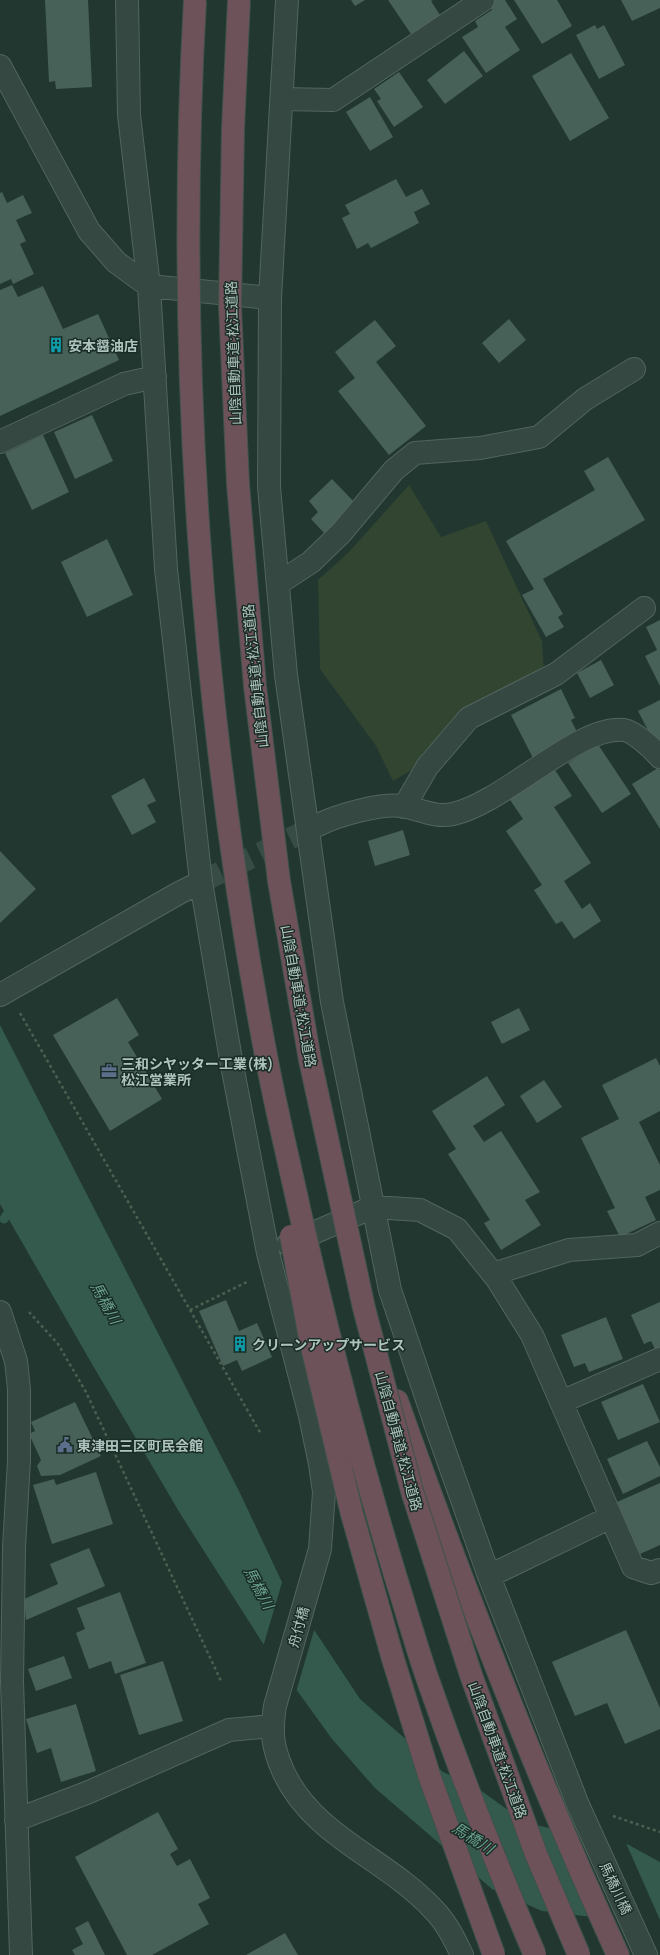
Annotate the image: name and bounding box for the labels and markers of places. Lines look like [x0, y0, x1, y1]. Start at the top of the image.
building icon: 安本醤油店 [47, 336, 65, 354]
place label: 安本醤油店 [68, 336, 138, 355]
place label: 三和シヤッター工業(株) 松江営業所 [121, 1054, 274, 1089]
office icon: 三和シヤッター工業(株) 松江営業所 [100, 1062, 118, 1080]
building icon: クリーンアップサービス [231, 1335, 249, 1353]
place label: クリーンアップサービス [252, 1335, 405, 1354]
public building icon: 東津田三区町民会館 [56, 1436, 74, 1454]
place label: 東津田三区町民会館 [77, 1436, 203, 1455]

